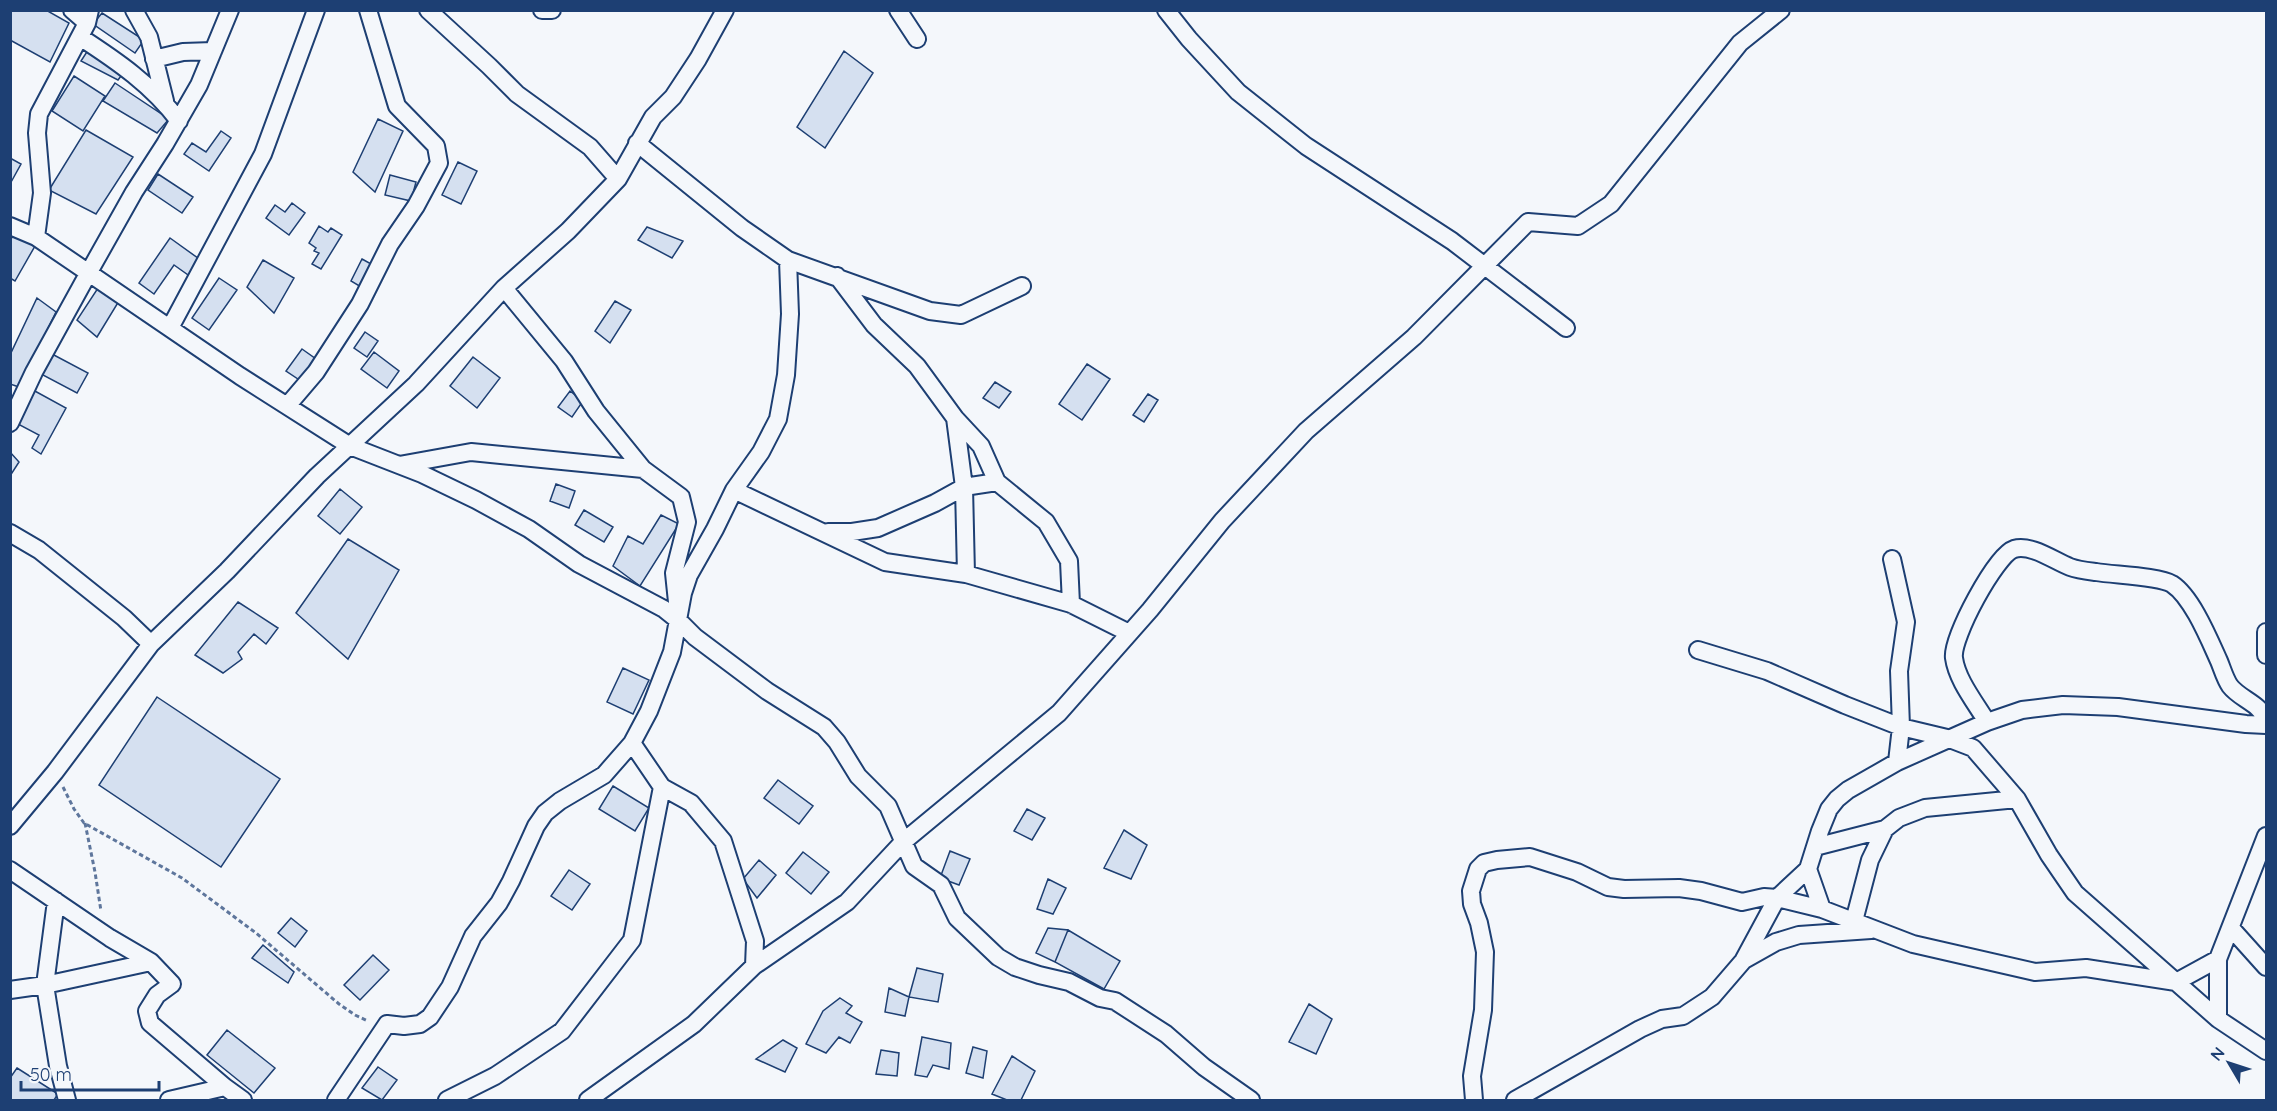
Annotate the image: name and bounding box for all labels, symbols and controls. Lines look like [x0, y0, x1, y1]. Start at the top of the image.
north arrow [2199, 1033, 2259, 1093]
text: N [2206, 1043, 2229, 1064]
scale bar [21, 1054, 159, 1092]
text: 50 m [30, 1063, 72, 1086]

